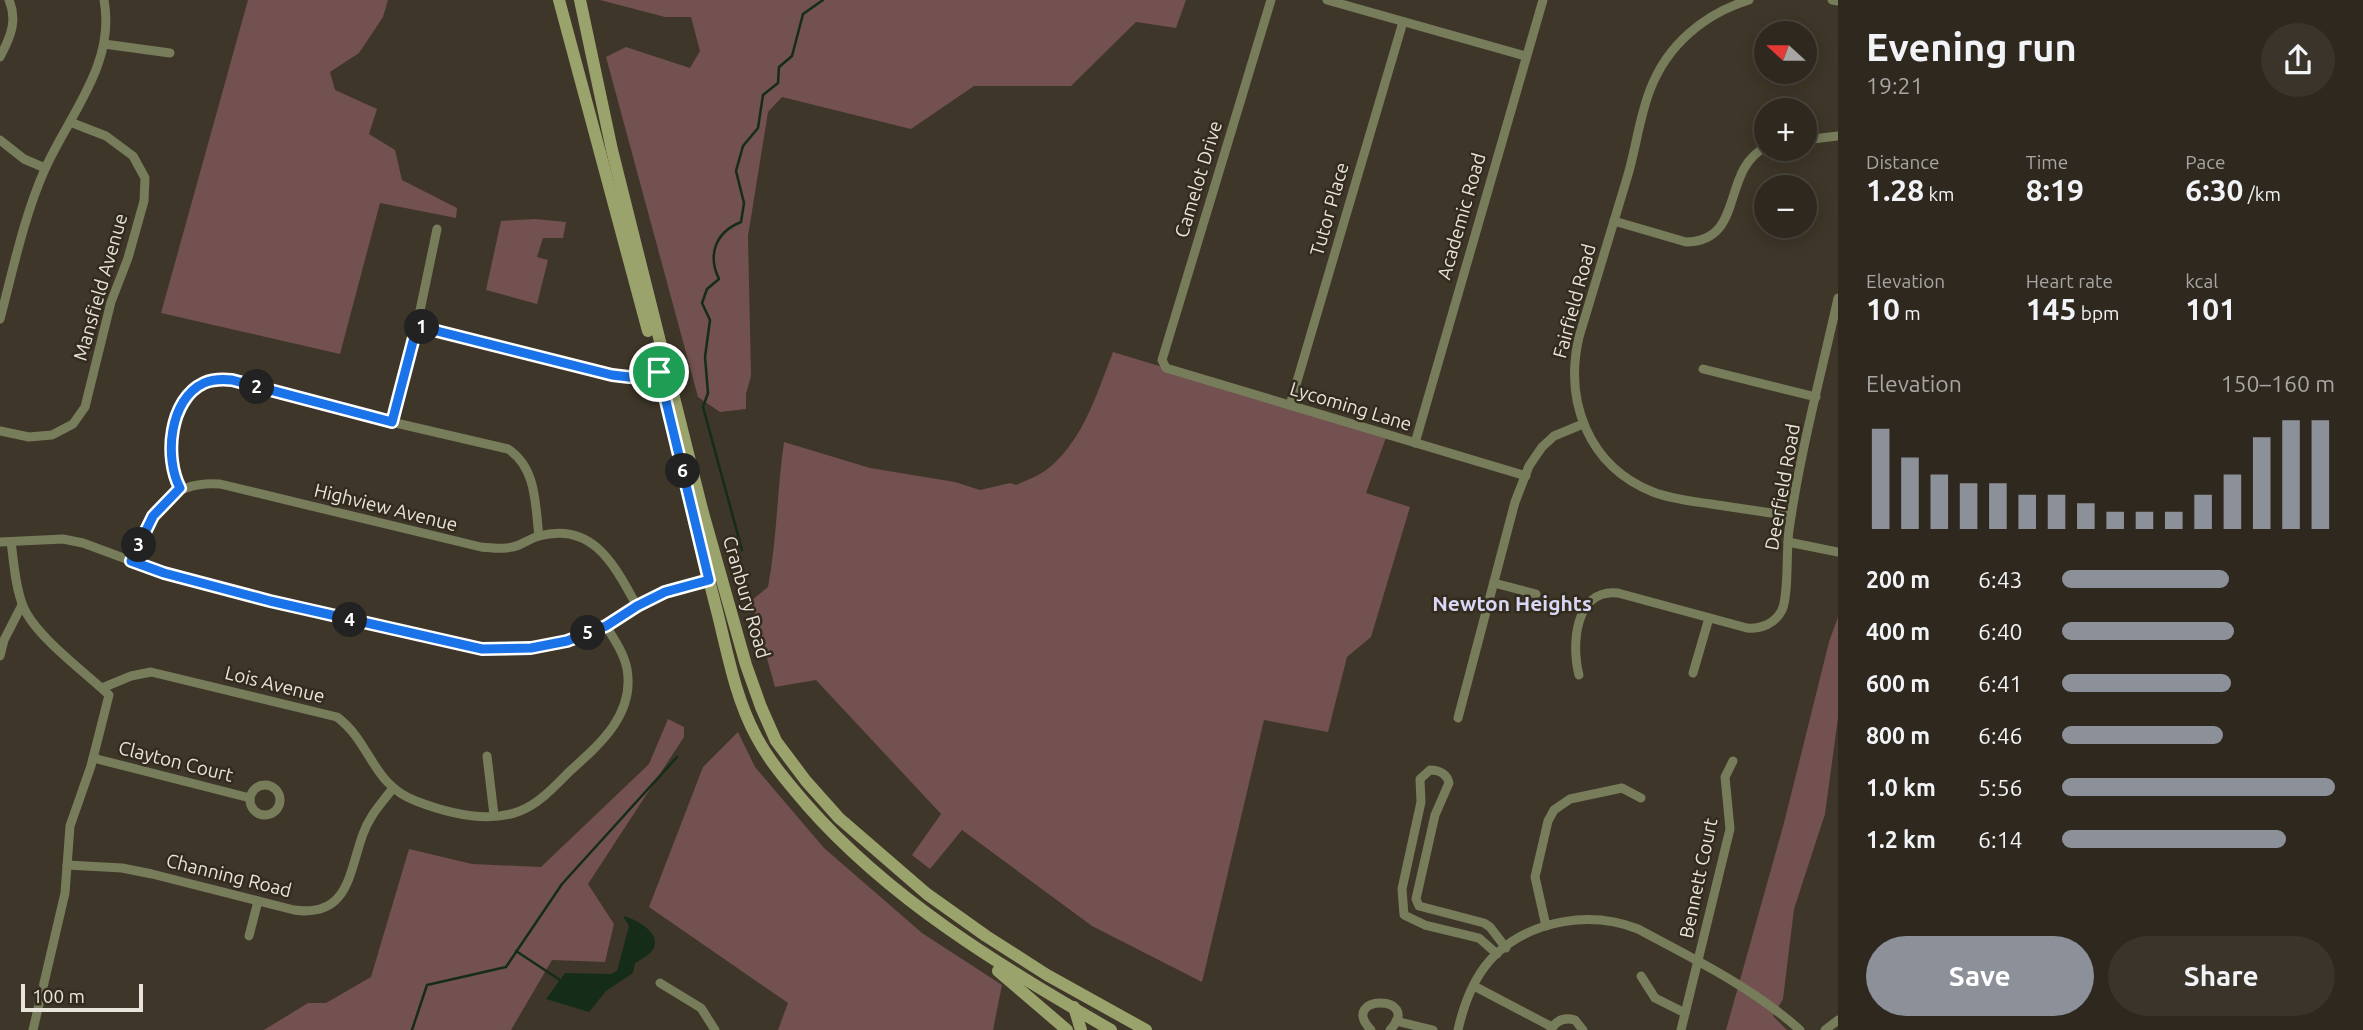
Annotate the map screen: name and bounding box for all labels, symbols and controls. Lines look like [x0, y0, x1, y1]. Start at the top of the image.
north arrow [1754, 21, 1816, 84]
map controls [1754, 21, 1817, 238]
button: share [2261, 23, 2335, 97]
text: Evening run [1866, 26, 2077, 68]
text: 19:21 [1866, 73, 1924, 98]
button: + [1754, 98, 1817, 161]
street label: Camelot Drive [1170, 118, 1226, 240]
street label: Academic Road [1432, 150, 1490, 282]
text: Distance [1866, 151, 1940, 173]
text: Time [2026, 151, 2068, 173]
text: Pace [2185, 151, 2226, 173]
street label: Tutor Place [1305, 160, 1353, 258]
text: 1.28 [1866, 173, 1924, 207]
text: 8:19 [2026, 173, 2084, 207]
text: 6:30 [2185, 173, 2243, 207]
button: − [1754, 175, 1817, 238]
text: km [1924, 183, 1954, 205]
text: /km [2243, 183, 2281, 205]
street label: Mansfield Avenue [68, 211, 132, 363]
street label: Fairfield Road [1548, 241, 1600, 361]
text: Elevation [1866, 270, 1945, 292]
text: Heart rate [2026, 270, 2113, 292]
text: kcal [2185, 270, 2218, 292]
text: 10 [1866, 292, 1900, 326]
text: 145 [2026, 292, 2076, 326]
text: 101 [2185, 292, 2236, 326]
text: m [1900, 302, 1921, 324]
text: bpm [2076, 302, 2119, 324]
pin: 1 [404, 310, 440, 344]
text: 1 [416, 315, 427, 337]
pin [629, 342, 689, 402]
icon: arrive [640, 353, 678, 391]
pin: 2 [240, 370, 274, 404]
text: Elevation [1866, 371, 1962, 396]
text: 150–160 m [2221, 371, 2335, 396]
text: 2 [251, 375, 262, 397]
street label: Lycoming Lane [1287, 377, 1415, 435]
street label: Deerfield Road [1760, 422, 1804, 552]
pin: 6 [666, 454, 700, 489]
text: 6 [677, 459, 688, 481]
street label: Highview Avenue [312, 479, 460, 535]
pin: 3 [122, 528, 156, 562]
text: 3 [133, 533, 144, 555]
street label: Cranbury Road [719, 533, 775, 661]
text: 200 m [1866, 567, 1930, 592]
text: 6:43 [1978, 567, 2023, 592]
district label: Newton Heights [1432, 591, 1592, 615]
pin: 4 [332, 602, 368, 638]
text: 4 [344, 608, 355, 630]
pin: 5 [570, 616, 606, 650]
text: 400 m [1866, 619, 1930, 644]
text: 6:40 [1978, 619, 2023, 644]
text: 5 [582, 621, 593, 643]
street label: Lois Avenue [223, 661, 327, 707]
text: 600 m [1866, 671, 1930, 696]
text: 6:41 [1978, 671, 2023, 696]
text: 800 m [1866, 723, 1930, 748]
text: 6:46 [1978, 723, 2023, 748]
street label: Clayton Court [116, 736, 236, 786]
text: 1.0 km [1866, 775, 1936, 800]
text: 5:56 [1978, 775, 2023, 800]
street label: Bennett Court [1675, 815, 1722, 940]
text: 1.2 km [1866, 827, 1936, 852]
text: 6:14 [1978, 827, 2023, 852]
street label: Channing Road [164, 849, 294, 901]
button: Save [1866, 936, 2094, 1016]
button: Share [2108, 936, 2335, 1016]
scale bar [21, 981, 144, 1013]
text: 100 m [32, 985, 85, 1007]

